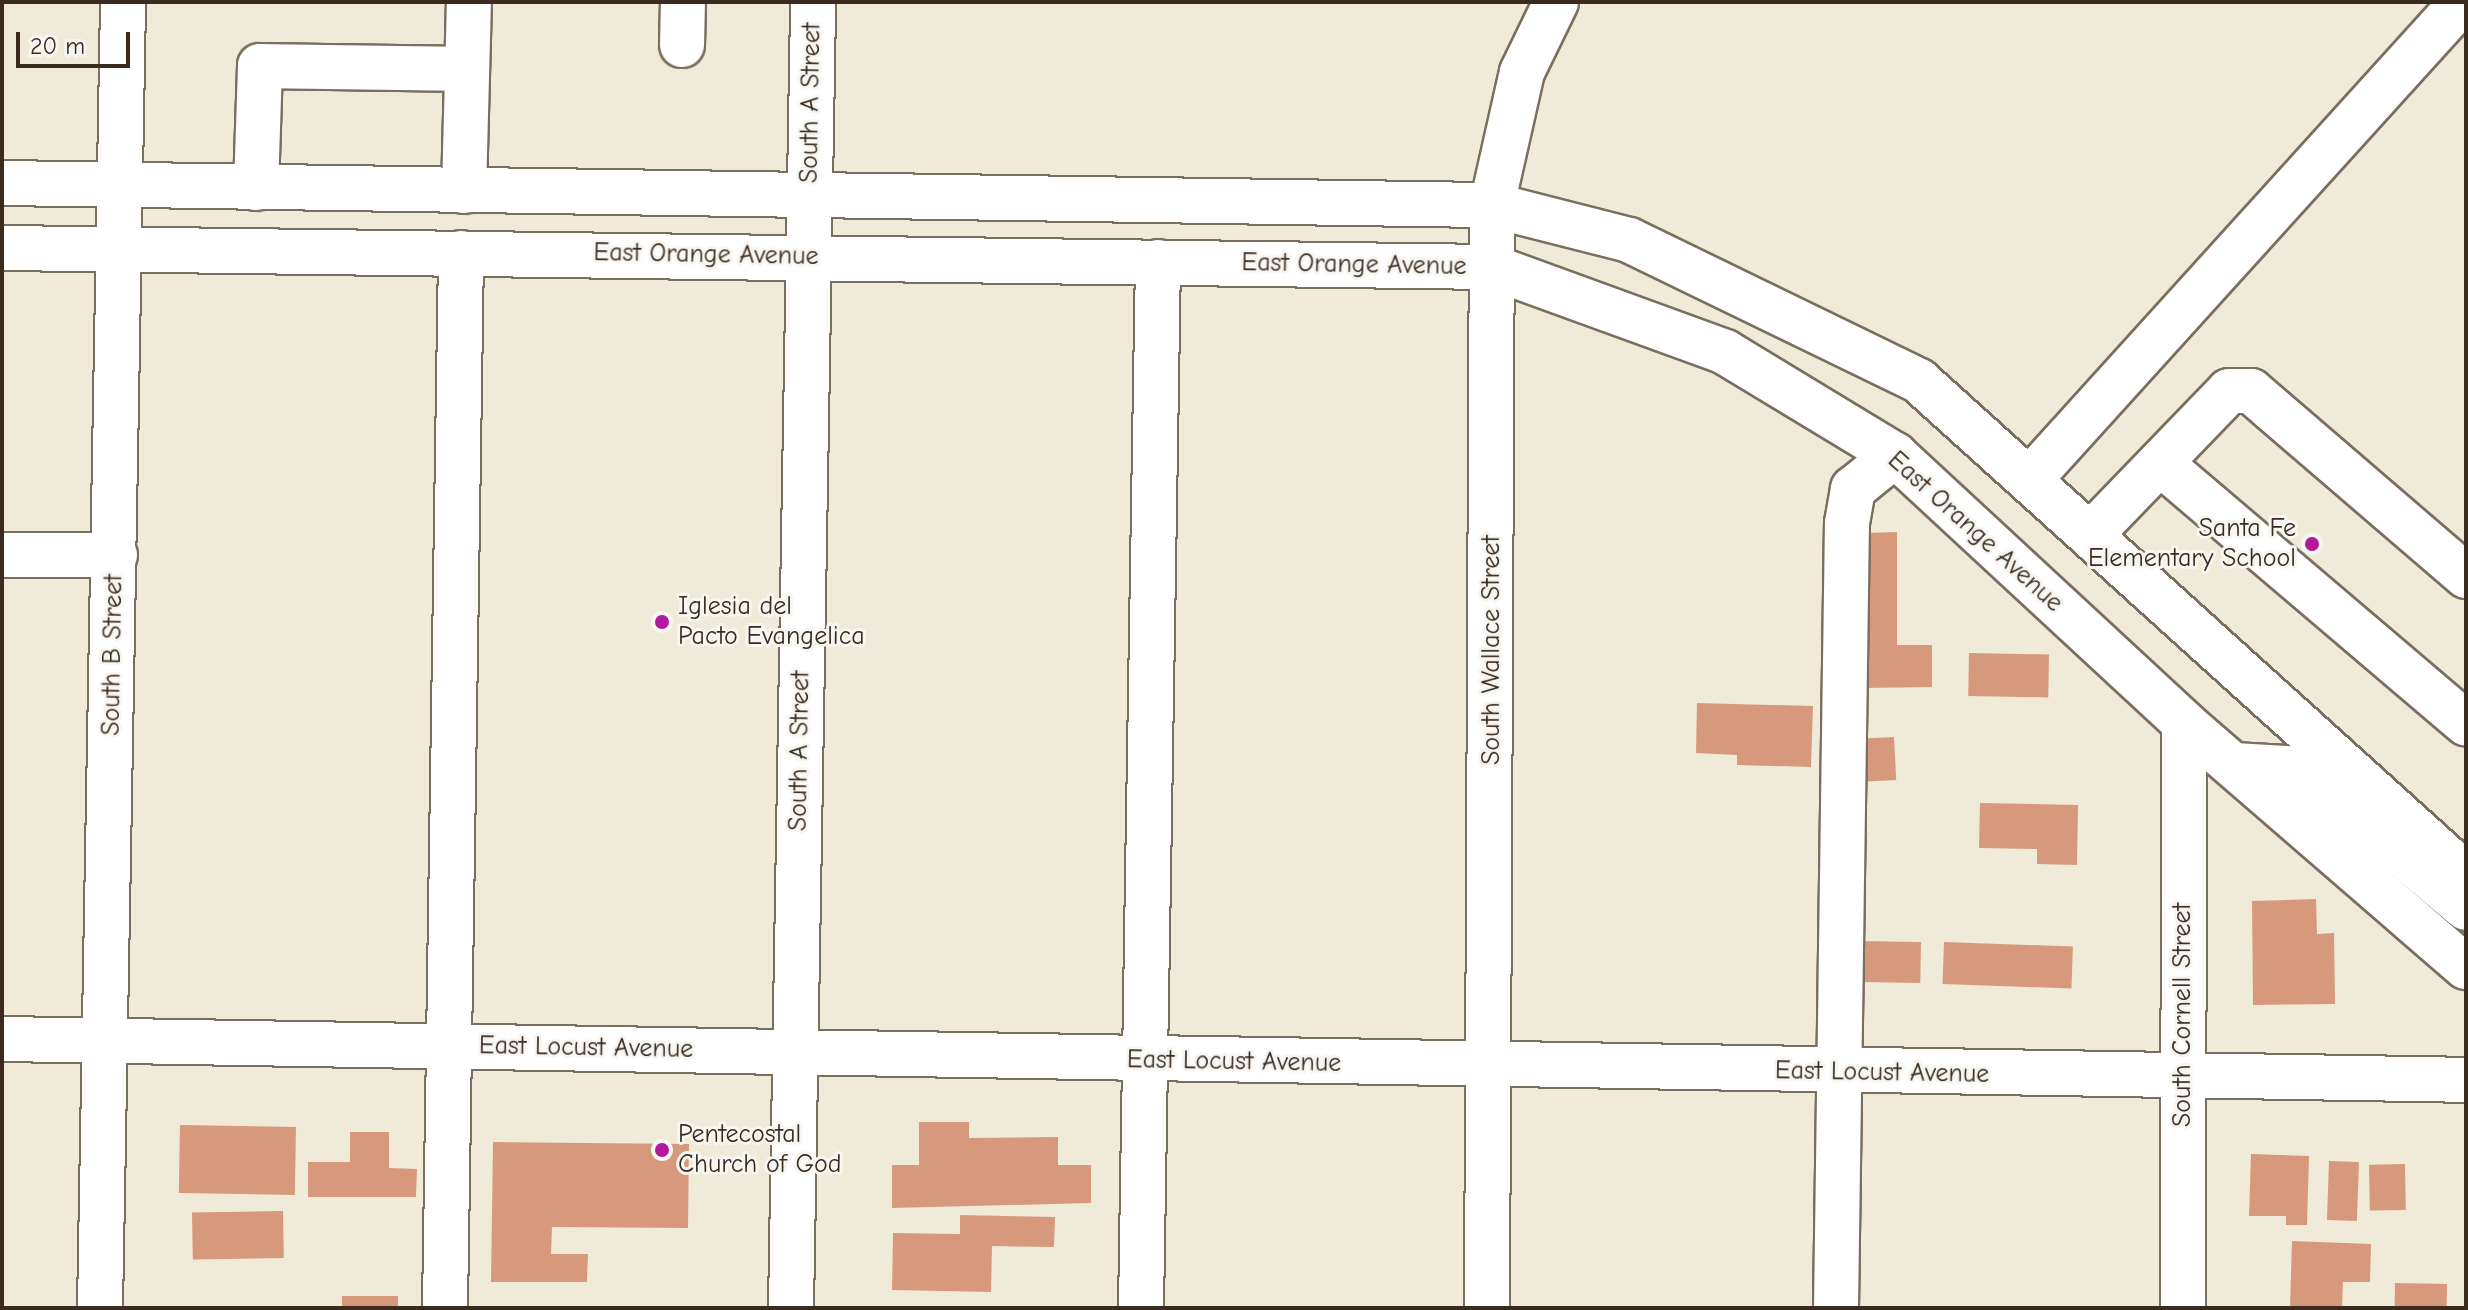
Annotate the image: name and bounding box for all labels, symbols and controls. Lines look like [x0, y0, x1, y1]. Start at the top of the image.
scale bar [20, 16, 134, 66]
street label: South A Street [794, 23, 828, 183]
text: 20 m [30, 32, 85, 60]
street label: East Orange Avenue [593, 237, 819, 273]
street label: East Orange Avenue [1241, 247, 1467, 283]
street label: East Orange Avenue [1881, 445, 2069, 619]
place label: Santa Fe Elementary School [2088, 513, 2296, 574]
street label: South Wallace Street [1476, 535, 1508, 765]
marker: Santa Fe Elementary School [2303, 535, 2321, 553]
street label: South B Street [96, 574, 130, 736]
place label: Iglesia del Pacto Evangelica [678, 591, 865, 652]
marker: Iglesia del Pacto Evangelica [653, 613, 671, 631]
street label: South A Street [783, 671, 817, 831]
street label: South Cornell Street [2167, 903, 2199, 1127]
street label: East Locust Avenue [479, 1031, 693, 1065]
street label: East Locust Avenue [1127, 1045, 1341, 1079]
street label: East Locust Avenue [1775, 1056, 1989, 1090]
place label: Pentecostal Church of God [678, 1119, 842, 1180]
marker: Pentecostal Church of God [653, 1141, 671, 1159]

